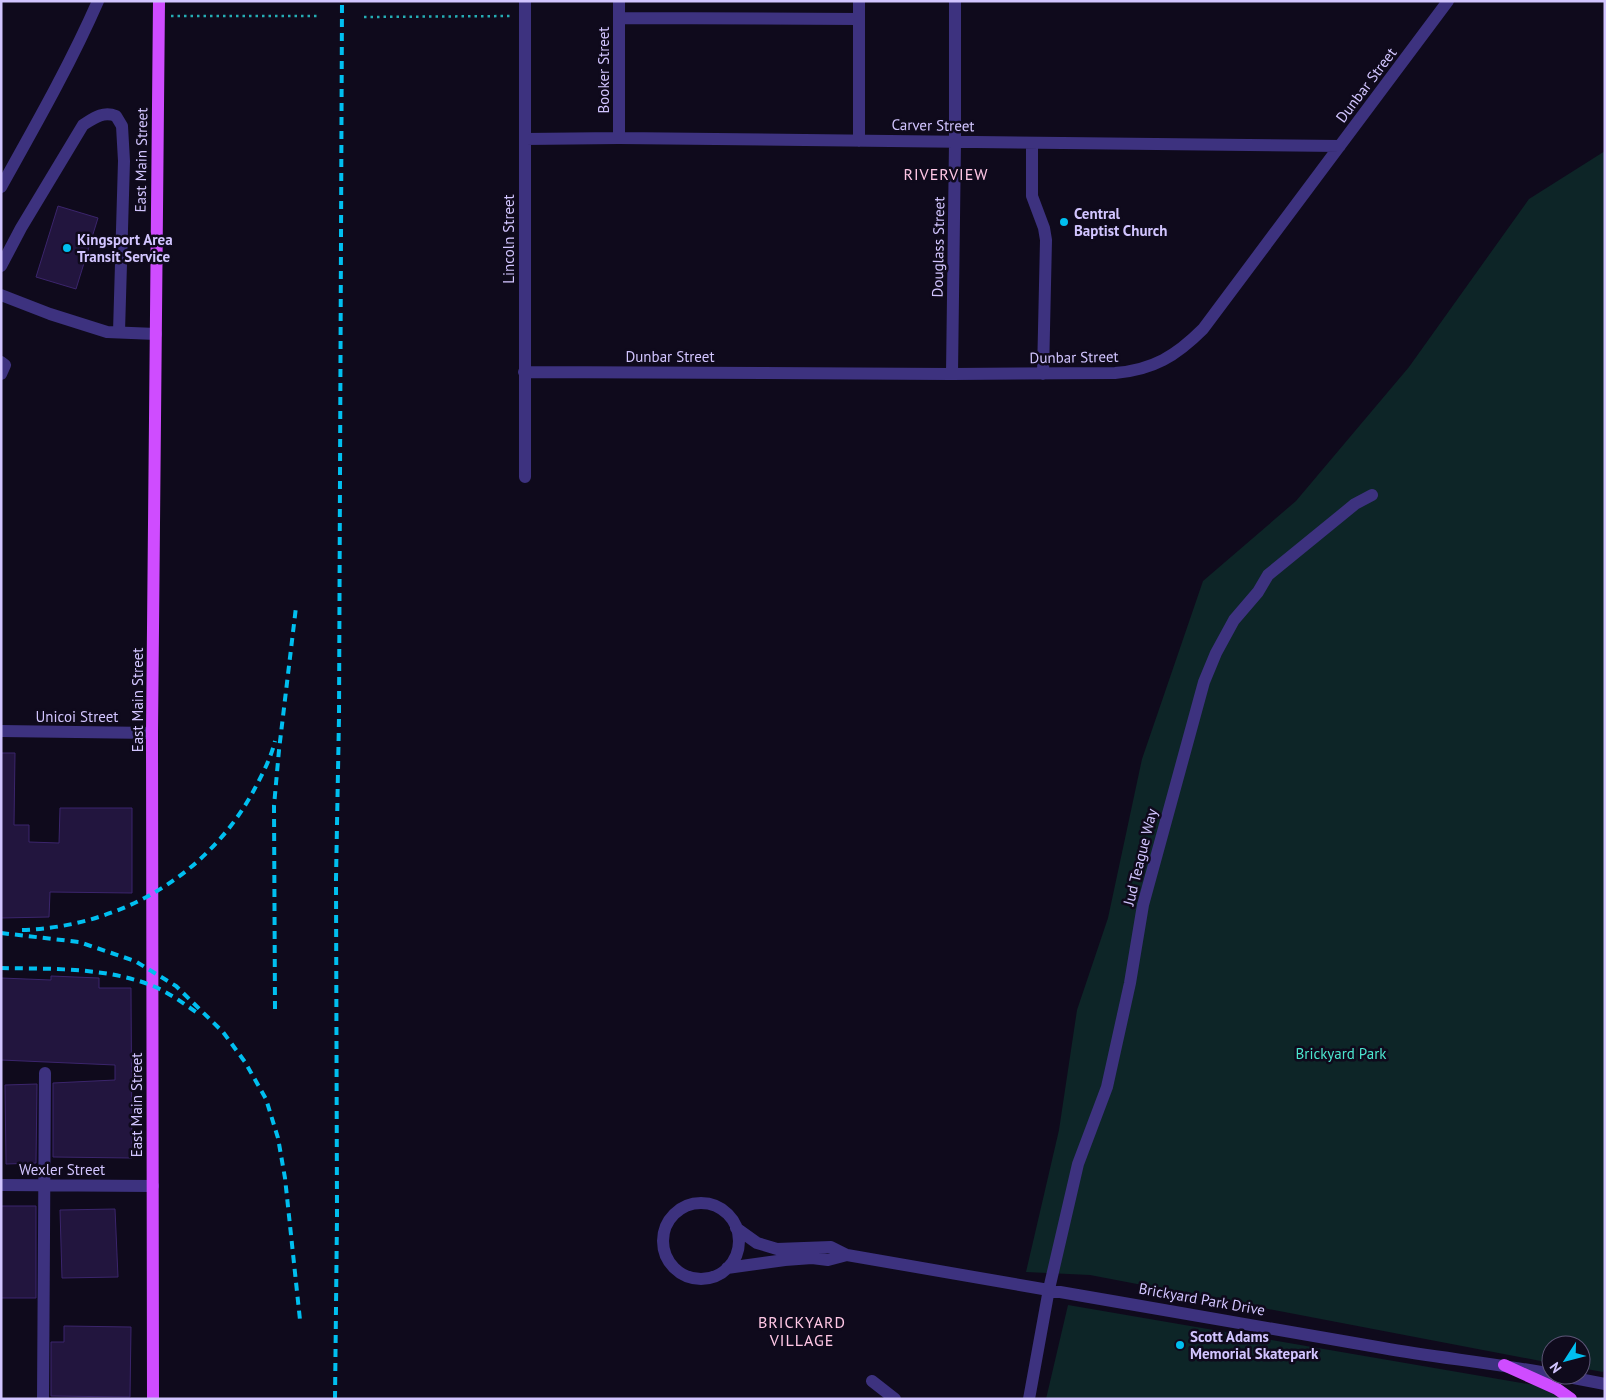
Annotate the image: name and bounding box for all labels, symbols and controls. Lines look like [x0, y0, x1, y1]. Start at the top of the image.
street label: Booker Street [594, 27, 613, 113]
street label: Dunbar Street [1332, 44, 1400, 126]
street label: East Main Street [131, 107, 151, 213]
street label: Carver Street [891, 115, 975, 135]
district label: RIVERVIEW [903, 164, 989, 184]
street label: Lincoln Street [499, 194, 518, 284]
street label: Douglass Street [928, 196, 948, 298]
place label: Central Baptist Church [1074, 204, 1167, 240]
marker: Central Baptist Church [1058, 216, 1070, 228]
place label: Kingsport Area Transit Service [77, 230, 173, 266]
marker: Kingsport Area Transit Service [61, 242, 73, 254]
street label: Dunbar Street [625, 347, 715, 366]
street label: Dunbar Street [1029, 347, 1119, 367]
street label: East Main Street [128, 648, 147, 752]
street label: Unicoi Street [36, 707, 118, 726]
street label: Jud Teague Way [1119, 807, 1161, 908]
park label: Brickyard Park [1296, 1044, 1387, 1063]
street label: East Main Street [127, 1053, 146, 1157]
street label: Wexler Street [19, 1160, 105, 1179]
street label: Brickyard Park Drive [1137, 1279, 1267, 1319]
district label: BRICKYARD VILLAGE [758, 1312, 846, 1350]
place label: Scott Adams Memorial Skatepark [1190, 1327, 1319, 1363]
north arrow [1541, 1335, 1591, 1385]
marker: Scott Adams Memorial Skatepark [1174, 1339, 1186, 1351]
text: N [1545, 1359, 1565, 1377]

